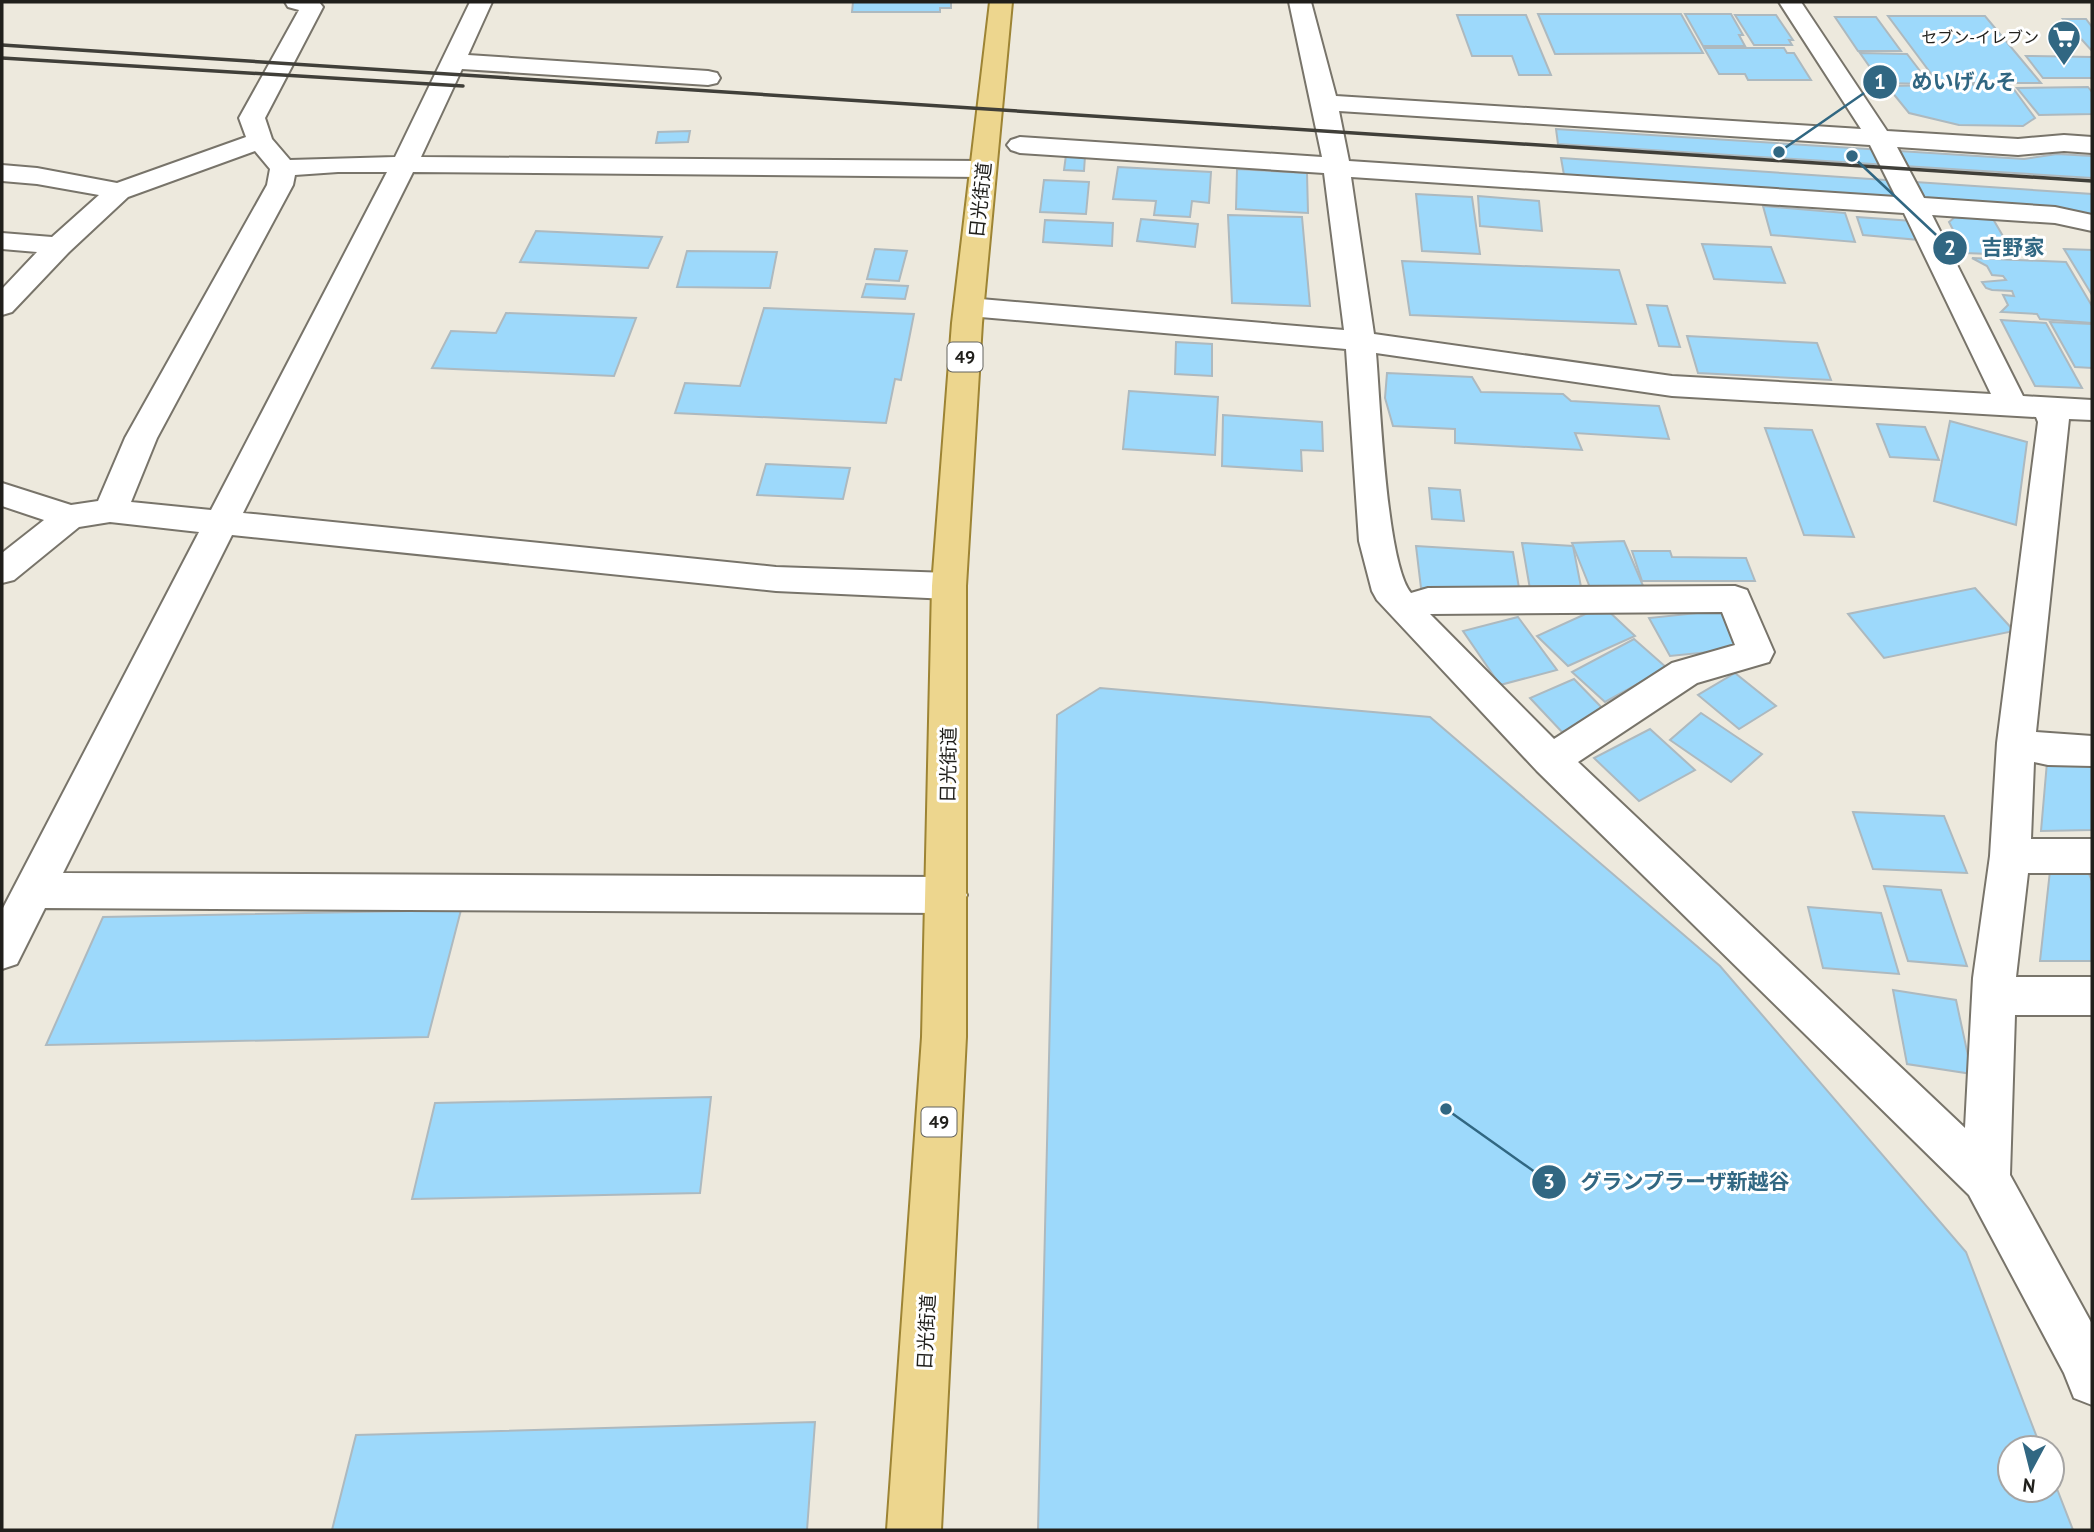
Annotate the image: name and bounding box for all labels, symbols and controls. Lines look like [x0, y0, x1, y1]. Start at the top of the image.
supermarket icon: セブン-イレブン [2045, 18, 2083, 67]
place label: セブン-イレブン [1921, 27, 2039, 47]
callout: めいげんそ [1862, 61, 2030, 103]
text: 1 [1874, 68, 1886, 95]
text: めいげんそ [1912, 68, 2017, 95]
street label: 日光街道 [964, 161, 996, 239]
callout: 吉野家 [1933, 227, 2059, 269]
text: 2 [1944, 234, 1956, 261]
text: 吉野家 [1982, 234, 2045, 261]
road number: 49 [948, 342, 982, 372]
street label: 日光街道 [935, 727, 961, 803]
road number: 49 [922, 1107, 956, 1136]
callout: グランプラーザ新越谷 [1531, 1161, 1804, 1203]
text: 3 [1543, 1168, 1555, 1195]
text: グランプラーザ新越谷 [1581, 1168, 1789, 1195]
street label: 日光街道 [912, 1293, 940, 1371]
north arrow [1996, 1434, 2066, 1504]
text: N [2021, 1473, 2037, 1499]

